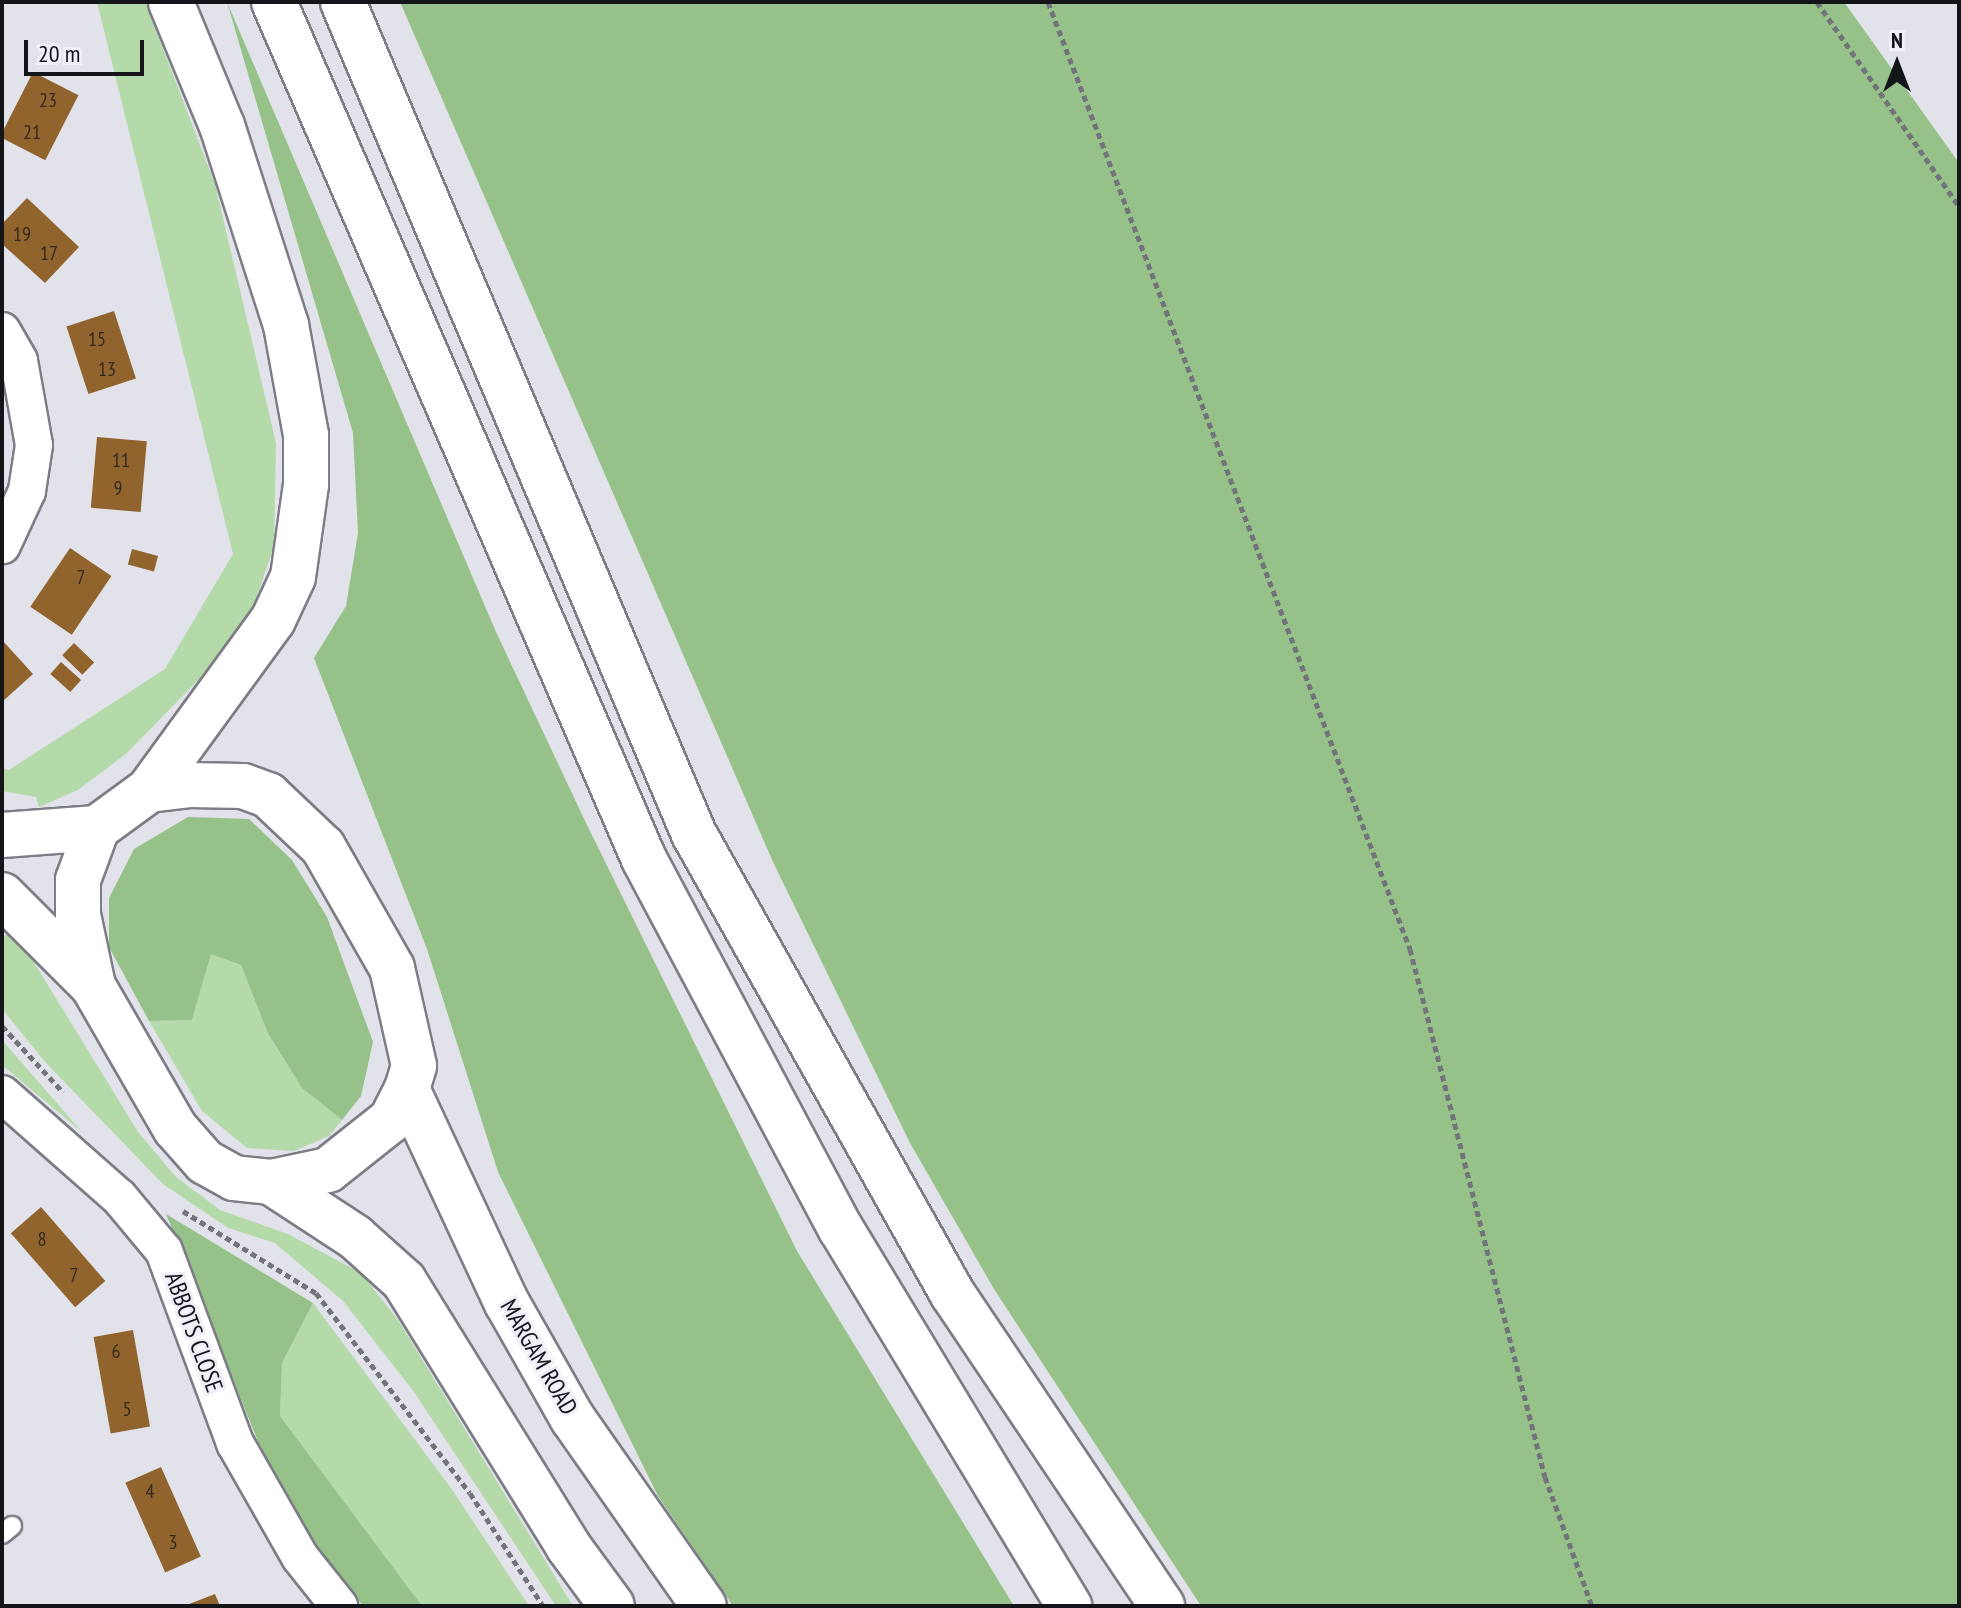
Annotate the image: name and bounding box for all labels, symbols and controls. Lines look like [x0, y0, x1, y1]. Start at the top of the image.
scale bar [28, 24, 148, 74]
north arrow [1857, 24, 1937, 104]
text: N [1891, 26, 1903, 54]
text: 20 m [38, 38, 80, 69]
house number: 23 [39, 88, 57, 112]
house number: 21 [23, 120, 41, 144]
house number: 19 [13, 222, 31, 246]
house number: 17 [40, 241, 58, 265]
house number: 15 [88, 327, 106, 351]
house number: 13 [98, 357, 116, 381]
house number: 11 [112, 448, 130, 472]
house number: 9 [114, 476, 122, 500]
house number: 7 [77, 565, 85, 589]
house number: 8 [38, 1227, 46, 1251]
house number: 7 [70, 1263, 78, 1287]
street label: ABBOTS CLOSE [159, 1268, 229, 1396]
street label: MARGAM ROAD [494, 1294, 584, 1420]
house number: 6 [112, 1339, 120, 1363]
house number: 5 [123, 1397, 131, 1421]
house number: 4 [146, 1479, 154, 1503]
house number: 3 [169, 1530, 177, 1554]

